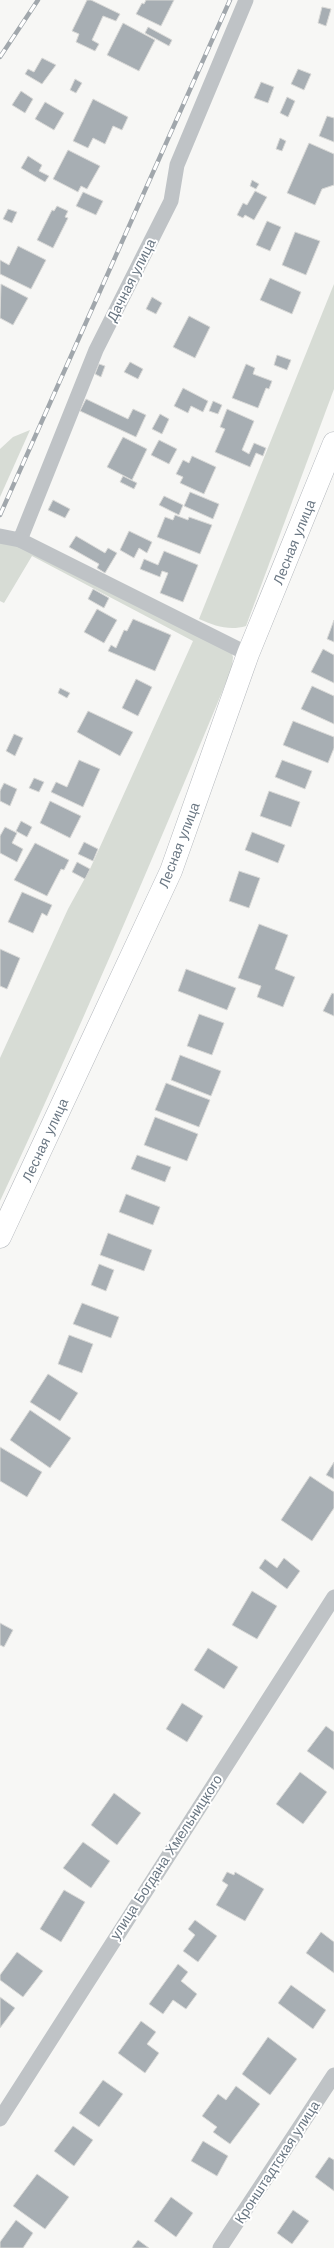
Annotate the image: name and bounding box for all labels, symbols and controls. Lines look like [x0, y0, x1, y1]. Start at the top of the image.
street label: Дачная улица [103, 236, 159, 324]
street label: Лесная улица [270, 497, 318, 587]
street label: Лесная улица [155, 800, 203, 890]
street label: Лесная улица [19, 1095, 71, 1184]
street label: улица Богдана Хмельницкого [107, 1772, 225, 1942]
street label: Кронштадтская улица [231, 2097, 323, 2226]

